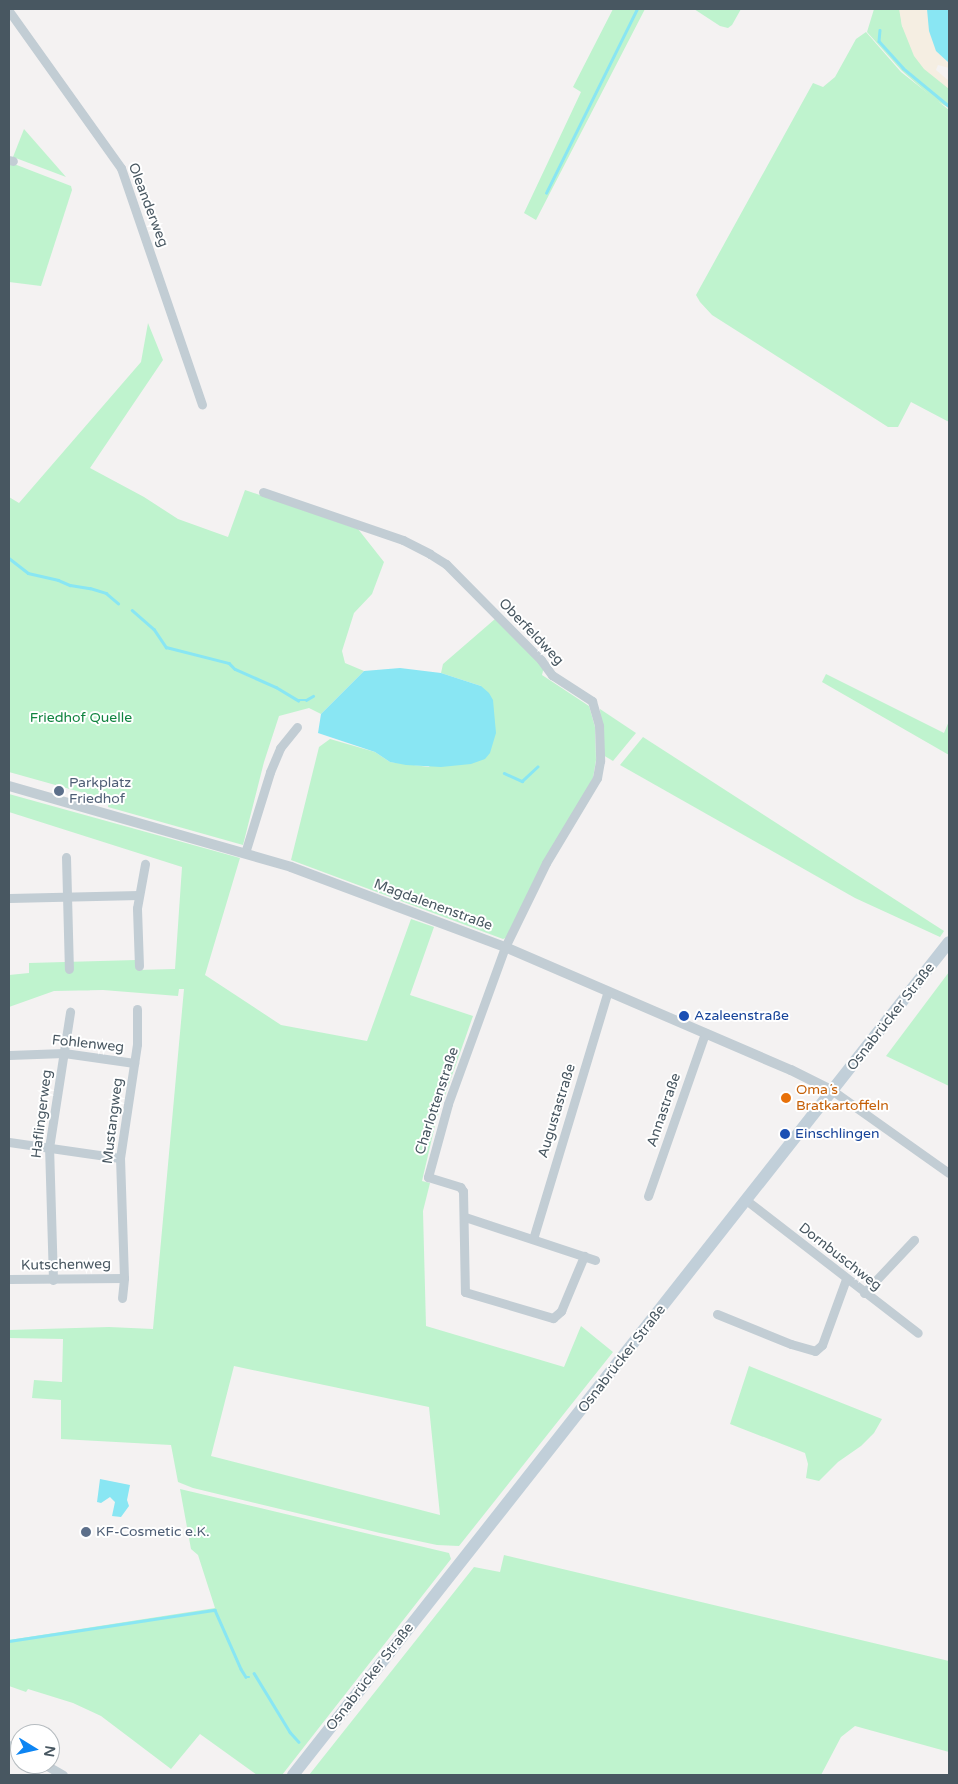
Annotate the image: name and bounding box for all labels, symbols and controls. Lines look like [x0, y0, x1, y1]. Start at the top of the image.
street label: Oleanderweg [124, 160, 172, 250]
street label: Oberfeldweg [495, 595, 567, 669]
park label: Friedhof Quelle [30, 710, 132, 726]
place label: Parkplatz Friedhof [69, 775, 131, 808]
marker: Parkplatz Friedhof [53, 785, 65, 797]
street label: Magdalenenstraße [371, 876, 495, 934]
street label: Osnabrücker Straße [844, 960, 938, 1074]
place label: Azaleenstraße [694, 1008, 789, 1024]
marker: Azaleenstraße [678, 1010, 690, 1022]
street label: Fohlenweg [51, 1032, 125, 1056]
street label: Charlottenstraße [412, 1045, 462, 1157]
street label: Augustastraße [535, 1062, 579, 1160]
street label: Haflingerweg [28, 1069, 56, 1159]
street label: Annastraße [644, 1071, 684, 1149]
street label: Mustangweg [99, 1077, 127, 1165]
place label: Oma´s Bratkartoffeln [796, 1082, 889, 1114]
marker: Oma´s Bratkartoffeln [780, 1092, 792, 1104]
place label: Einschlingen [795, 1126, 879, 1142]
marker: Einschlingen [779, 1128, 791, 1140]
street label: Dornbuschweg [795, 1219, 885, 1295]
street label: Kutschenweg [21, 1256, 111, 1274]
street label: Osnabrücker Straße [575, 1302, 669, 1416]
place label: KF-Cosmetic e.K. [96, 1524, 210, 1540]
marker: KF-Cosmetic e.K. [80, 1526, 92, 1538]
street label: Osnabrücker Straße [323, 1620, 417, 1734]
north arrow [10, 1724, 60, 1774]
text: N [40, 1744, 59, 1758]

